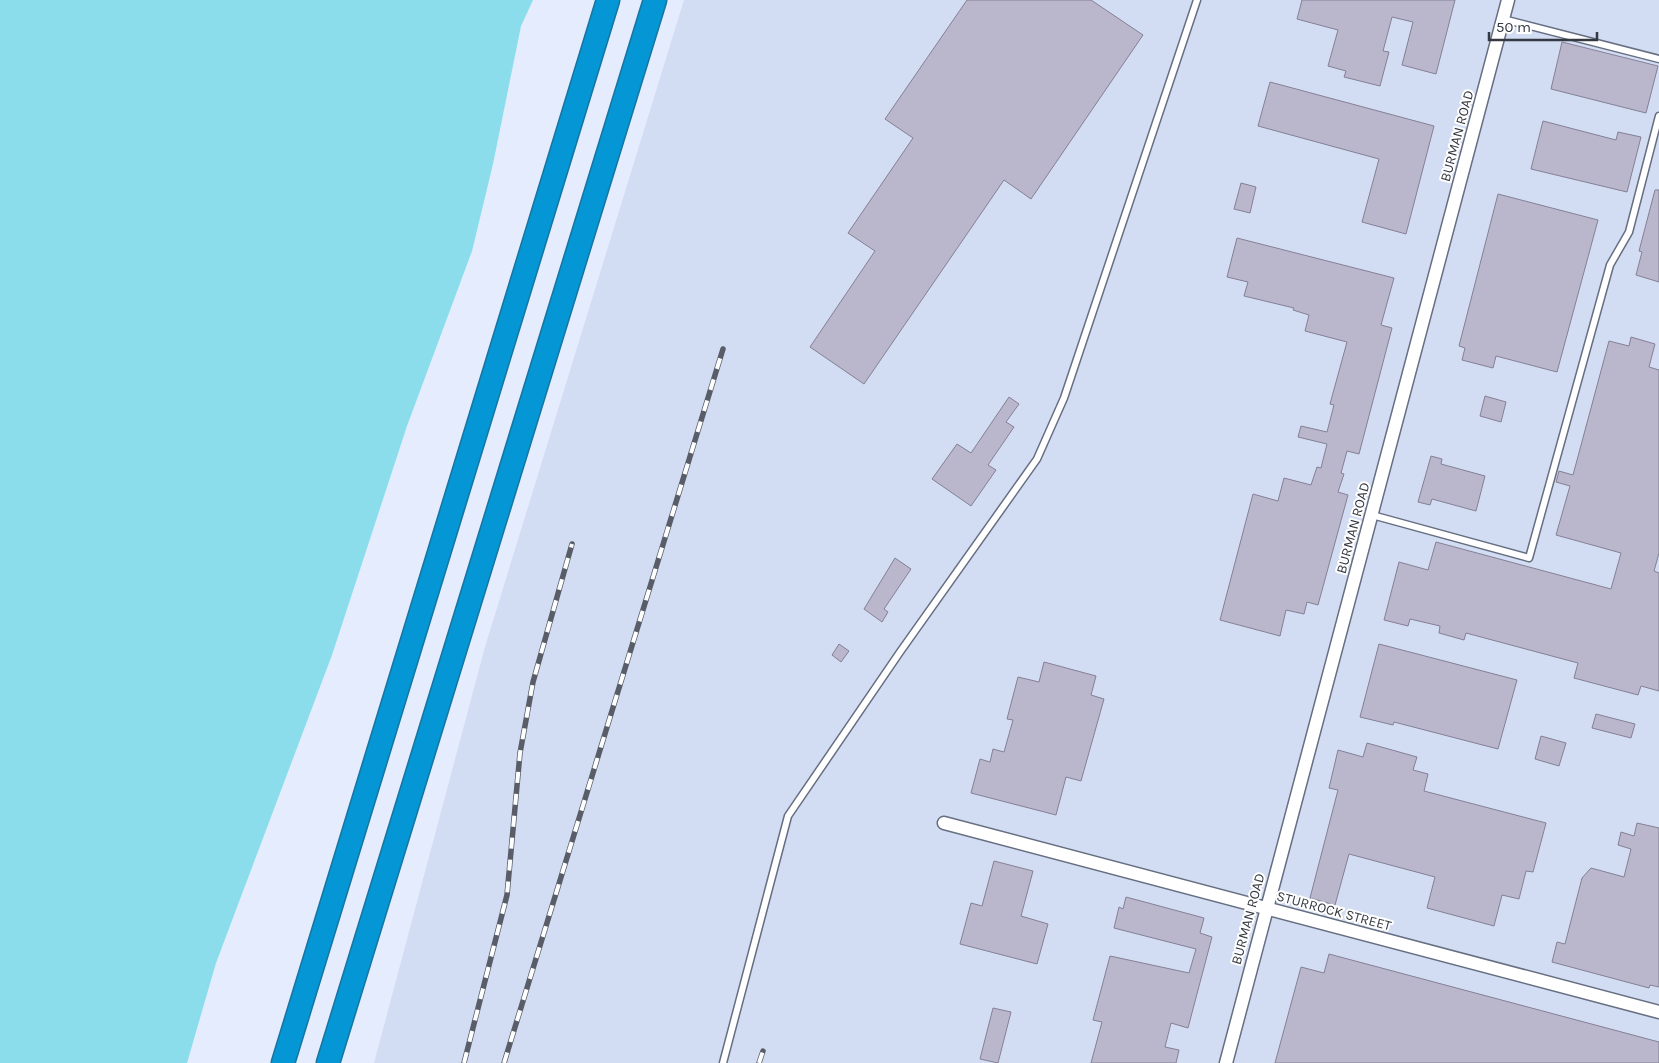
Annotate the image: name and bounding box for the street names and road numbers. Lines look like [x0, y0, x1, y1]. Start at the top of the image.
street label: BURMAN ROAD [1437, 88, 1477, 184]
street label: BURMAN ROAD [1333, 480, 1373, 576]
street label: BURMAN ROAD [1228, 871, 1268, 967]
street label: STURROCK STREET [1275, 888, 1393, 934]

